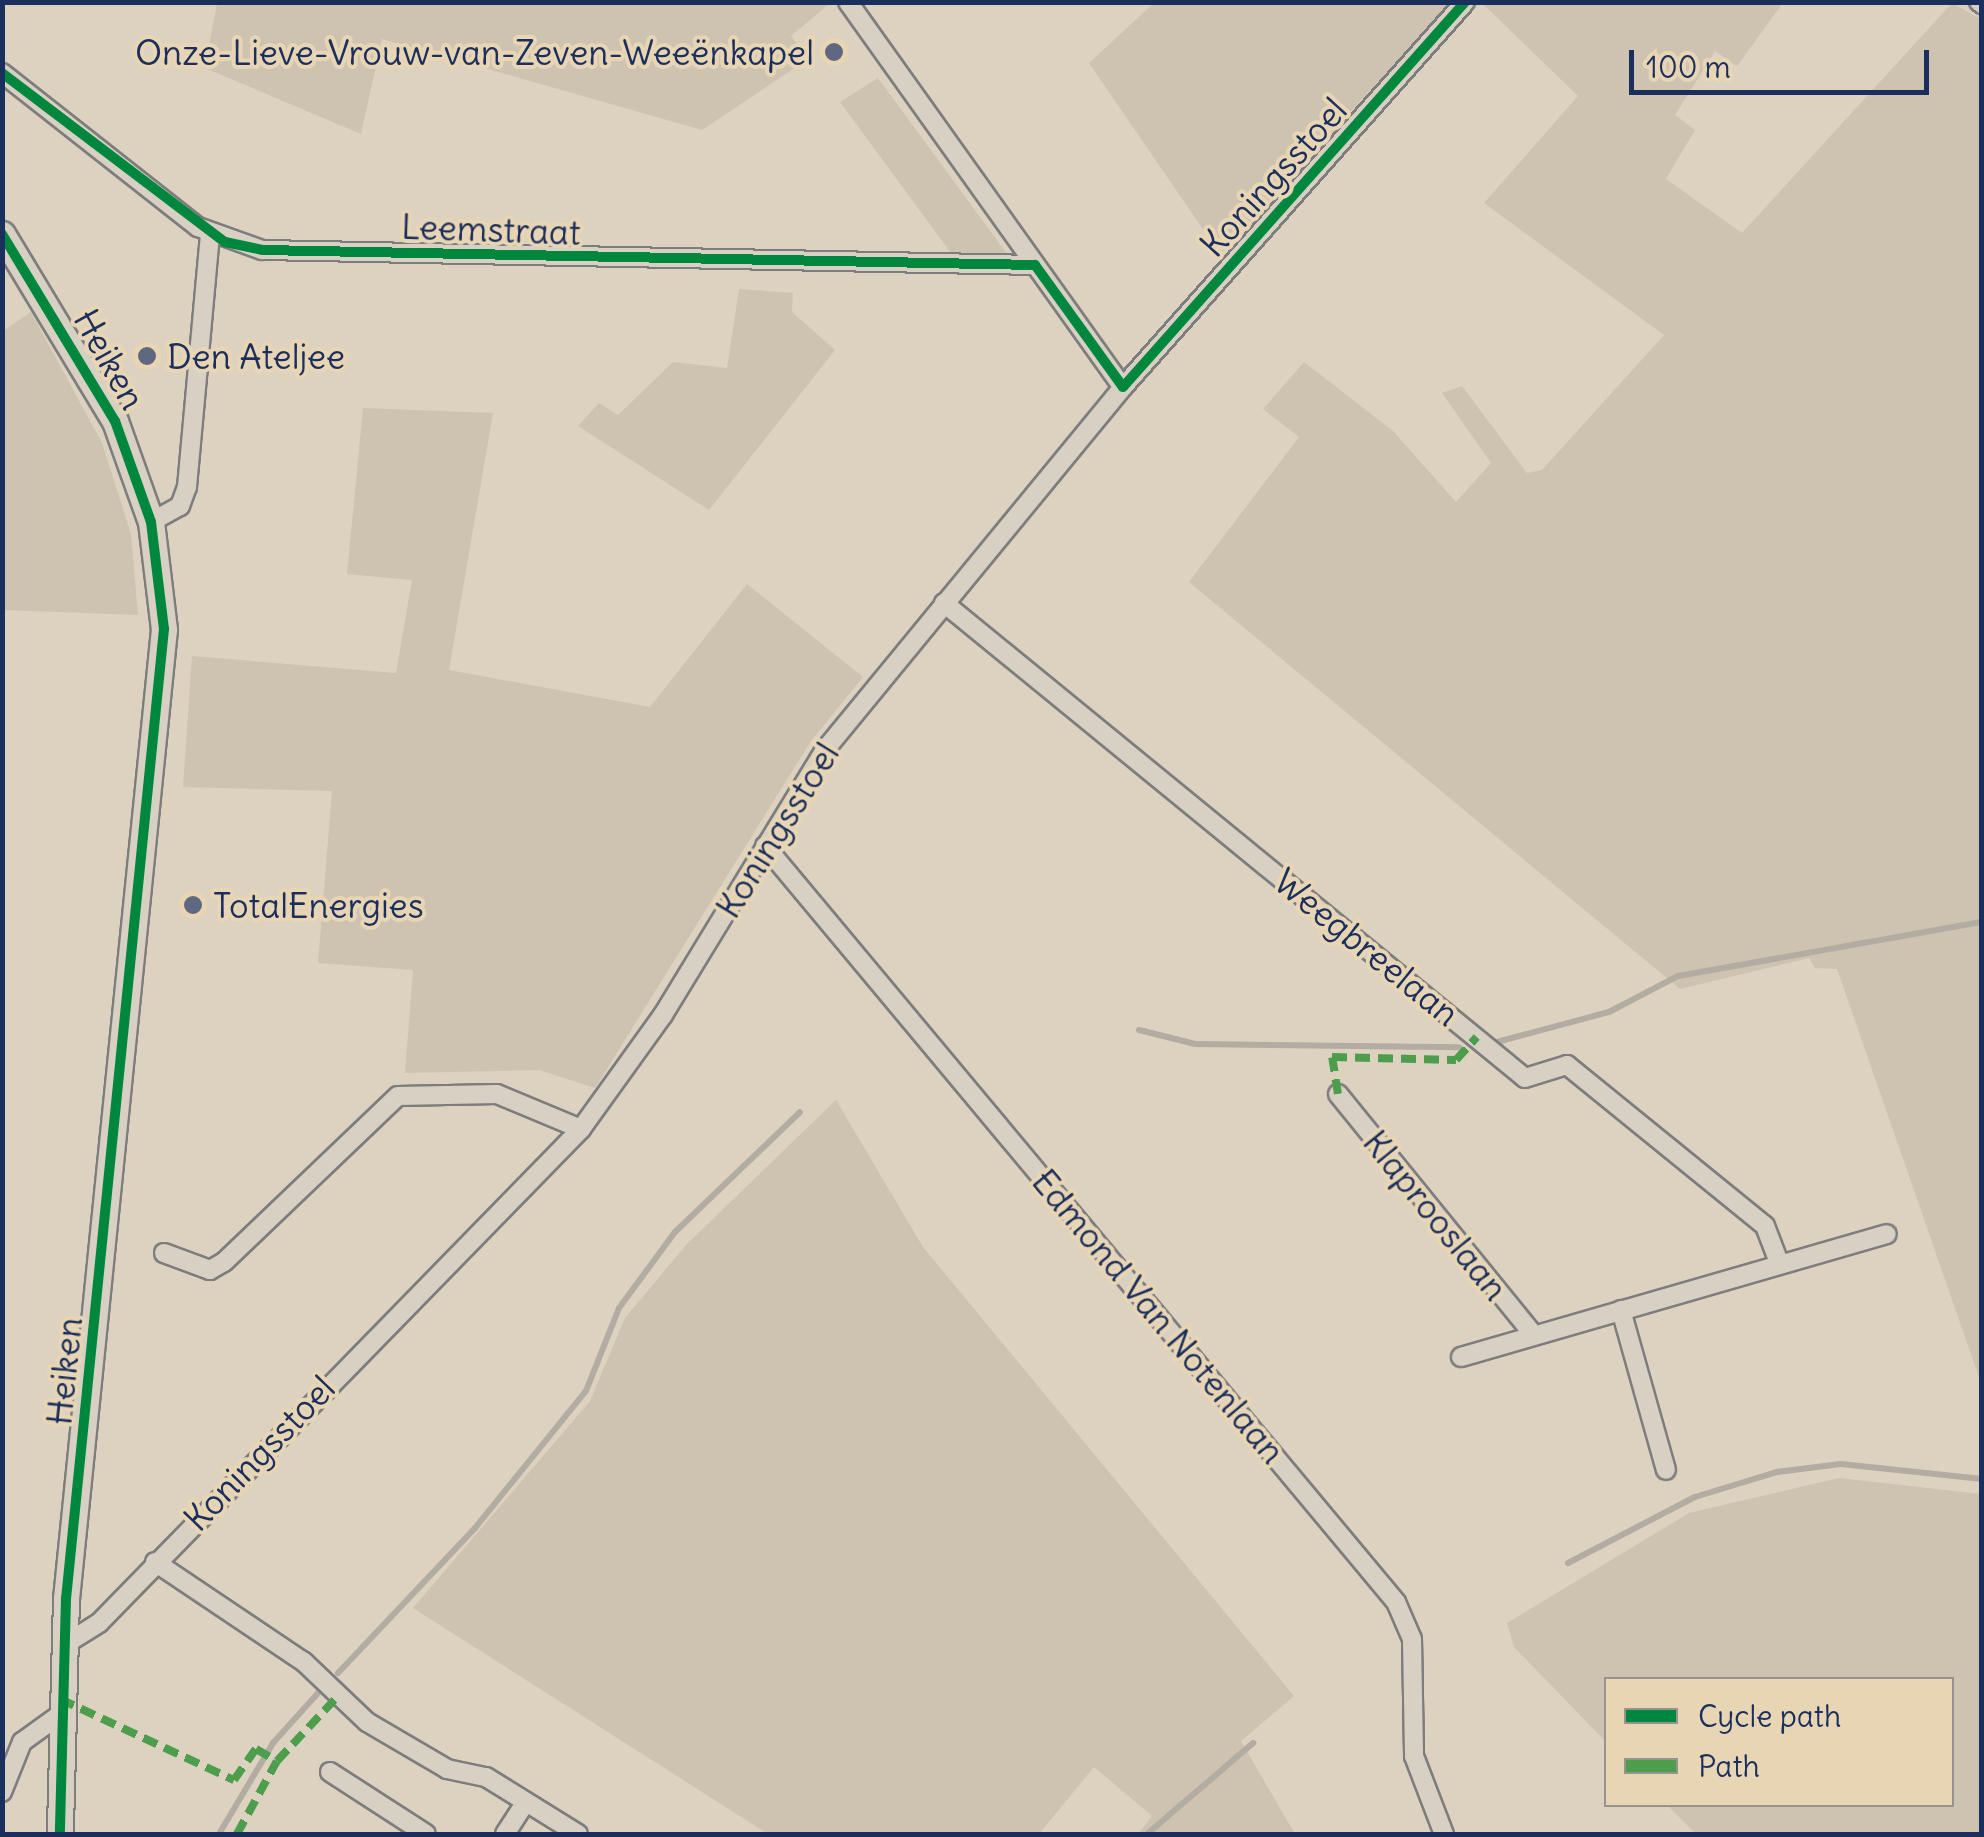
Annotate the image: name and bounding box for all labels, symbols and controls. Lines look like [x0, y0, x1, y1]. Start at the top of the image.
scale bar [1634, 30, 1934, 92]
place label: Onze-Lieve-Vrouw-van-Zeven-Weeënkapel [135, 31, 814, 73]
marker: Onze-Lieve-Vrouw-van-Zeven-Weeënkapel [823, 41, 845, 63]
text: 100 m [1646, 48, 1731, 86]
street label: Koningsstoel [1191, 89, 1355, 265]
street label: Leemstraat [401, 205, 581, 253]
street label: Heiken [65, 301, 155, 417]
place label: Den Ateljee [167, 335, 345, 377]
marker: Den Ateljee [136, 345, 158, 367]
street label: Koningsstoel [707, 735, 847, 925]
street label: Weegbreelaan [1266, 860, 1468, 1034]
place label: TotalEnergies [213, 884, 424, 926]
marker: TotalEnergies [182, 894, 204, 916]
street label: Klaprooslaan [1355, 1122, 1517, 1308]
street label: Edmond Van Notenlaan [1024, 1160, 1294, 1472]
street label: Heiken [37, 1315, 91, 1427]
street label: Koningsstoel [175, 1367, 343, 1539]
legend [1604, 1677, 1954, 1807]
text: Cycle path [1698, 1697, 1841, 1735]
text: Path [1698, 1747, 1760, 1785]

